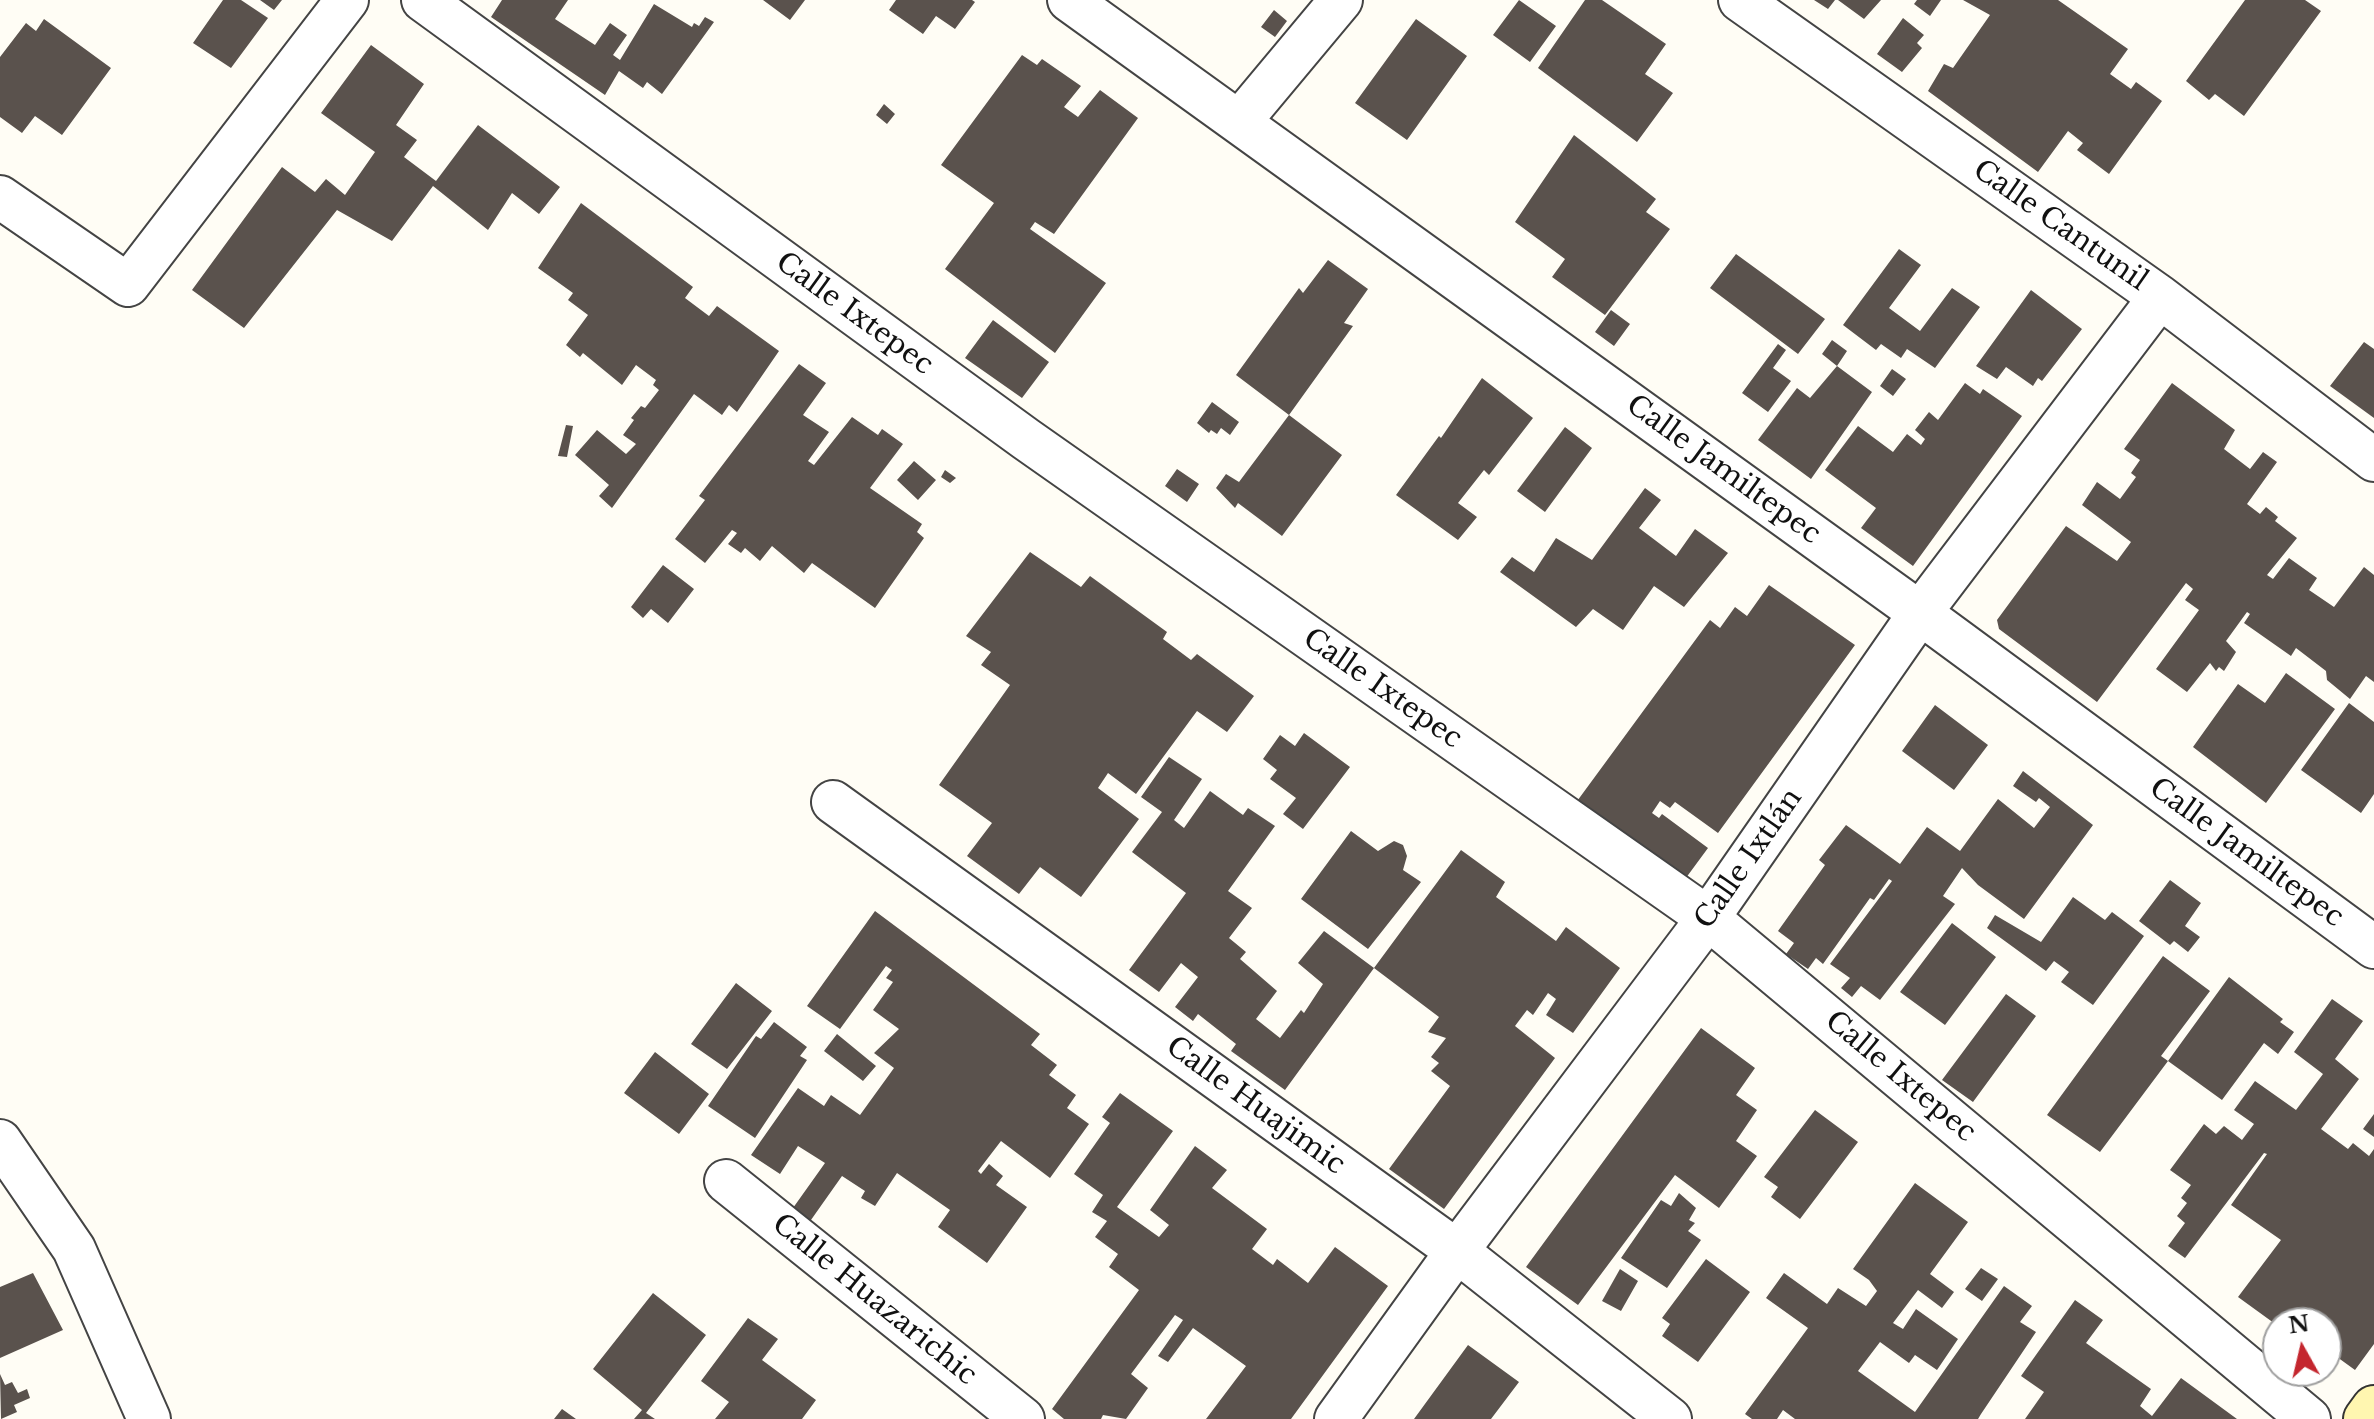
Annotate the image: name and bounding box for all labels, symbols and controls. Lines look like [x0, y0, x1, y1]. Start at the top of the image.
street label: Calle Cantunil [1966, 154, 2154, 298]
street label: Calle Ixtepec [769, 246, 939, 382]
street label: Calle Jamiltepec [1620, 388, 1826, 552]
street label: Calle Ixtepec [1296, 622, 1468, 756]
street label: Calle Jamiltepec [2143, 771, 2349, 935]
street label: Calle Ixtlán [1688, 782, 1810, 936]
street label: Calle Ixtepec [1818, 1004, 1982, 1150]
street label: Calle Huajimic [1159, 1030, 1351, 1182]
street label: Calle Huazarichic [765, 1207, 983, 1393]
north arrow [2262, 1307, 2342, 1387]
text: N [2287, 1310, 2311, 1340]

